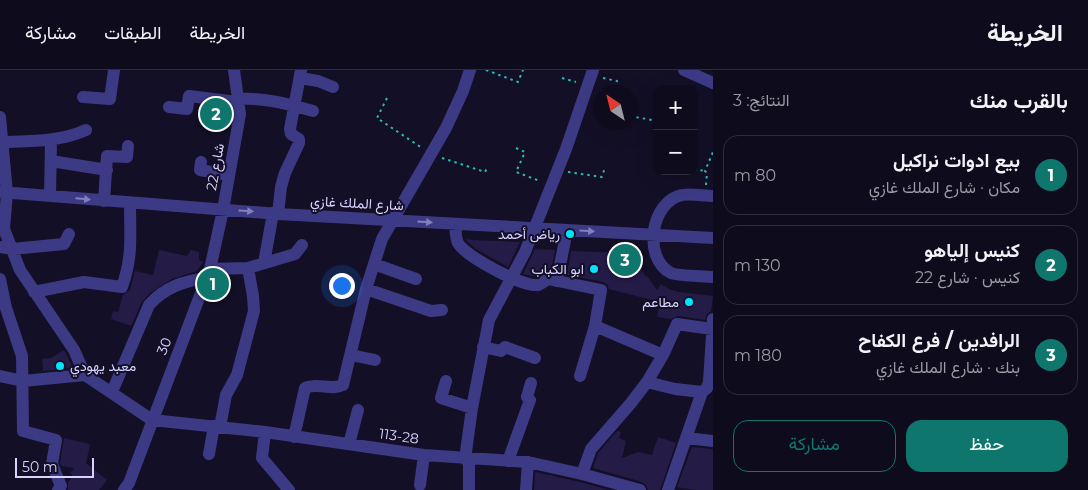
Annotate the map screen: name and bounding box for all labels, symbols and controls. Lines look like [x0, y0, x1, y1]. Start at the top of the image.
text: الخريطة [987, 18, 1063, 47]
text: مشاركة [25, 22, 76, 44]
text: الطبقات [104, 22, 161, 44]
text: الخريطة [189, 22, 245, 44]
north arrow [593, 85, 638, 130]
map controls [653, 85, 698, 175]
button: + [653, 85, 698, 130]
text: بالقرب منك [970, 88, 1068, 113]
text: النتائج: 3 [733, 91, 790, 110]
pin: 2 [200, 95, 232, 133]
button: − [653, 130, 698, 175]
street label: شارع 22 [202, 142, 230, 192]
text: بيع ادوات نراكيل [893, 149, 1020, 172]
text: 80 m [734, 166, 776, 185]
text: 1 [1048, 166, 1054, 185]
text: مكان · شارع الملك غازي [869, 178, 1020, 197]
street label: شارع الملك غازي [310, 192, 404, 217]
one-way arrow [76, 195, 92, 203]
one-way arrow [238, 208, 254, 216]
one-way arrow [417, 218, 433, 226]
place label: رياض أحمد [498, 225, 560, 243]
one-way arrow [580, 227, 596, 235]
marker: رياض أحمد [564, 228, 576, 240]
text: كنيس إلياهو [924, 239, 1020, 262]
pin: 3 [609, 241, 641, 279]
text: 130 m [734, 256, 781, 275]
text: 2 [1046, 256, 1056, 275]
place label: ابو الكباب [532, 260, 584, 278]
marker: ابو الكباب [588, 263, 600, 275]
pin: 1 [197, 265, 229, 303]
text: كنيس · شارع 22 [915, 268, 1020, 287]
your location [329, 273, 355, 299]
place label: مطاعم [642, 293, 679, 311]
marker: مطاعم [683, 296, 695, 308]
text: الرافدين / فرع الكفاح [858, 329, 1020, 352]
street label: 30 [153, 335, 175, 357]
text: 180 m [734, 346, 782, 365]
text: 3 [1046, 346, 1056, 365]
place label: معبد يهودي [70, 357, 136, 378]
text: بنك · شارع الملك غازي [876, 358, 1020, 377]
marker: معبد يهودي [54, 360, 66, 372]
button: مشاركة [733, 420, 896, 472]
button: حفظ [906, 420, 1068, 472]
street label: 113-28 [378, 424, 420, 448]
scale bar [15, 455, 94, 478]
text: 50 m [22, 458, 58, 476]

